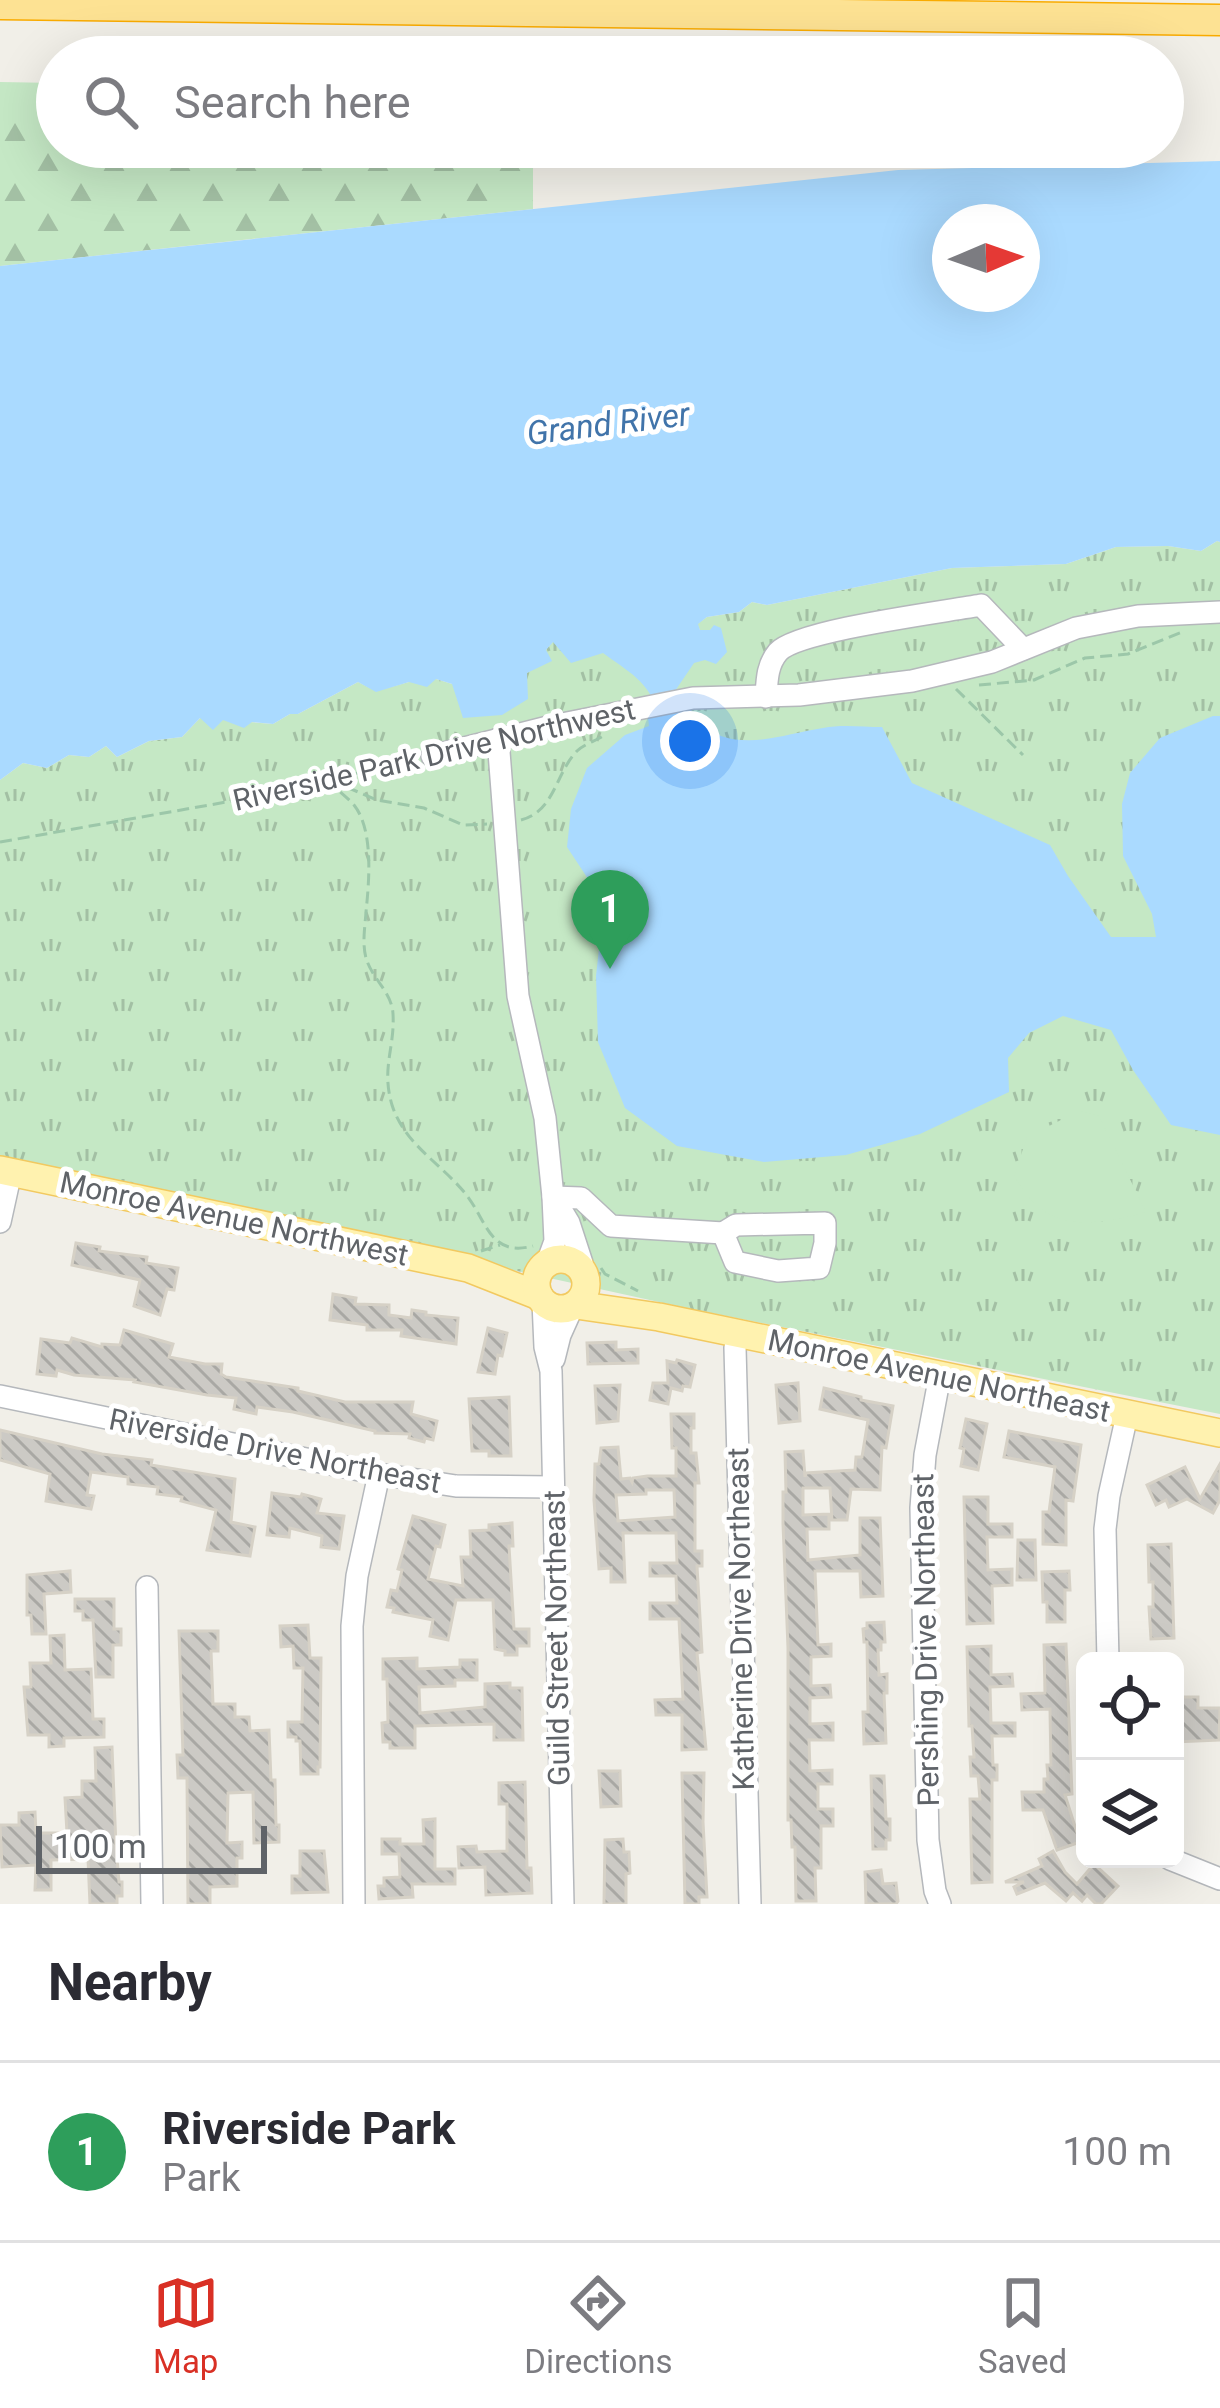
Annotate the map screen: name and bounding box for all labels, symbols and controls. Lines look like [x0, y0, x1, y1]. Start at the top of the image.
search box [36, 36, 1184, 168]
icon: search [78, 69, 144, 135]
text: Search here [174, 76, 411, 129]
north arrow [932, 204, 1040, 312]
water label: Grand River [524, 394, 693, 453]
street label: Riverside Park Drive Northwest [229, 691, 638, 818]
your location [660, 711, 720, 771]
pin: 1 [571, 870, 649, 969]
street label: Monroe Avenue Northwest [57, 1164, 411, 1273]
street label: Monroe Avenue Northeast [765, 1322, 1113, 1429]
street label: Riverside Drive Northeast [106, 1401, 444, 1500]
street label: Katherine Drive Northeast [720, 1447, 761, 1791]
street label: Pershing Drive Northeast [905, 1473, 946, 1807]
street label: Guild Street Northeast [536, 1490, 577, 1786]
map controls [1076, 1652, 1184, 1868]
button: locate [1076, 1652, 1184, 1760]
button: layers [1076, 1760, 1184, 1868]
scale bar [36, 1820, 267, 1873]
text: 100 m [54, 1827, 147, 1866]
text: Nearby [48, 1953, 212, 2012]
text: Riverside Park [162, 2102, 455, 2155]
text: 1 [76, 2129, 98, 2175]
text: 100 m [1062, 2129, 1172, 2175]
text: Park [162, 2155, 241, 2201]
tab: Map [153, 2270, 219, 2381]
tab: Directions [524, 2270, 673, 2381]
tab: Saved [978, 2270, 1067, 2381]

